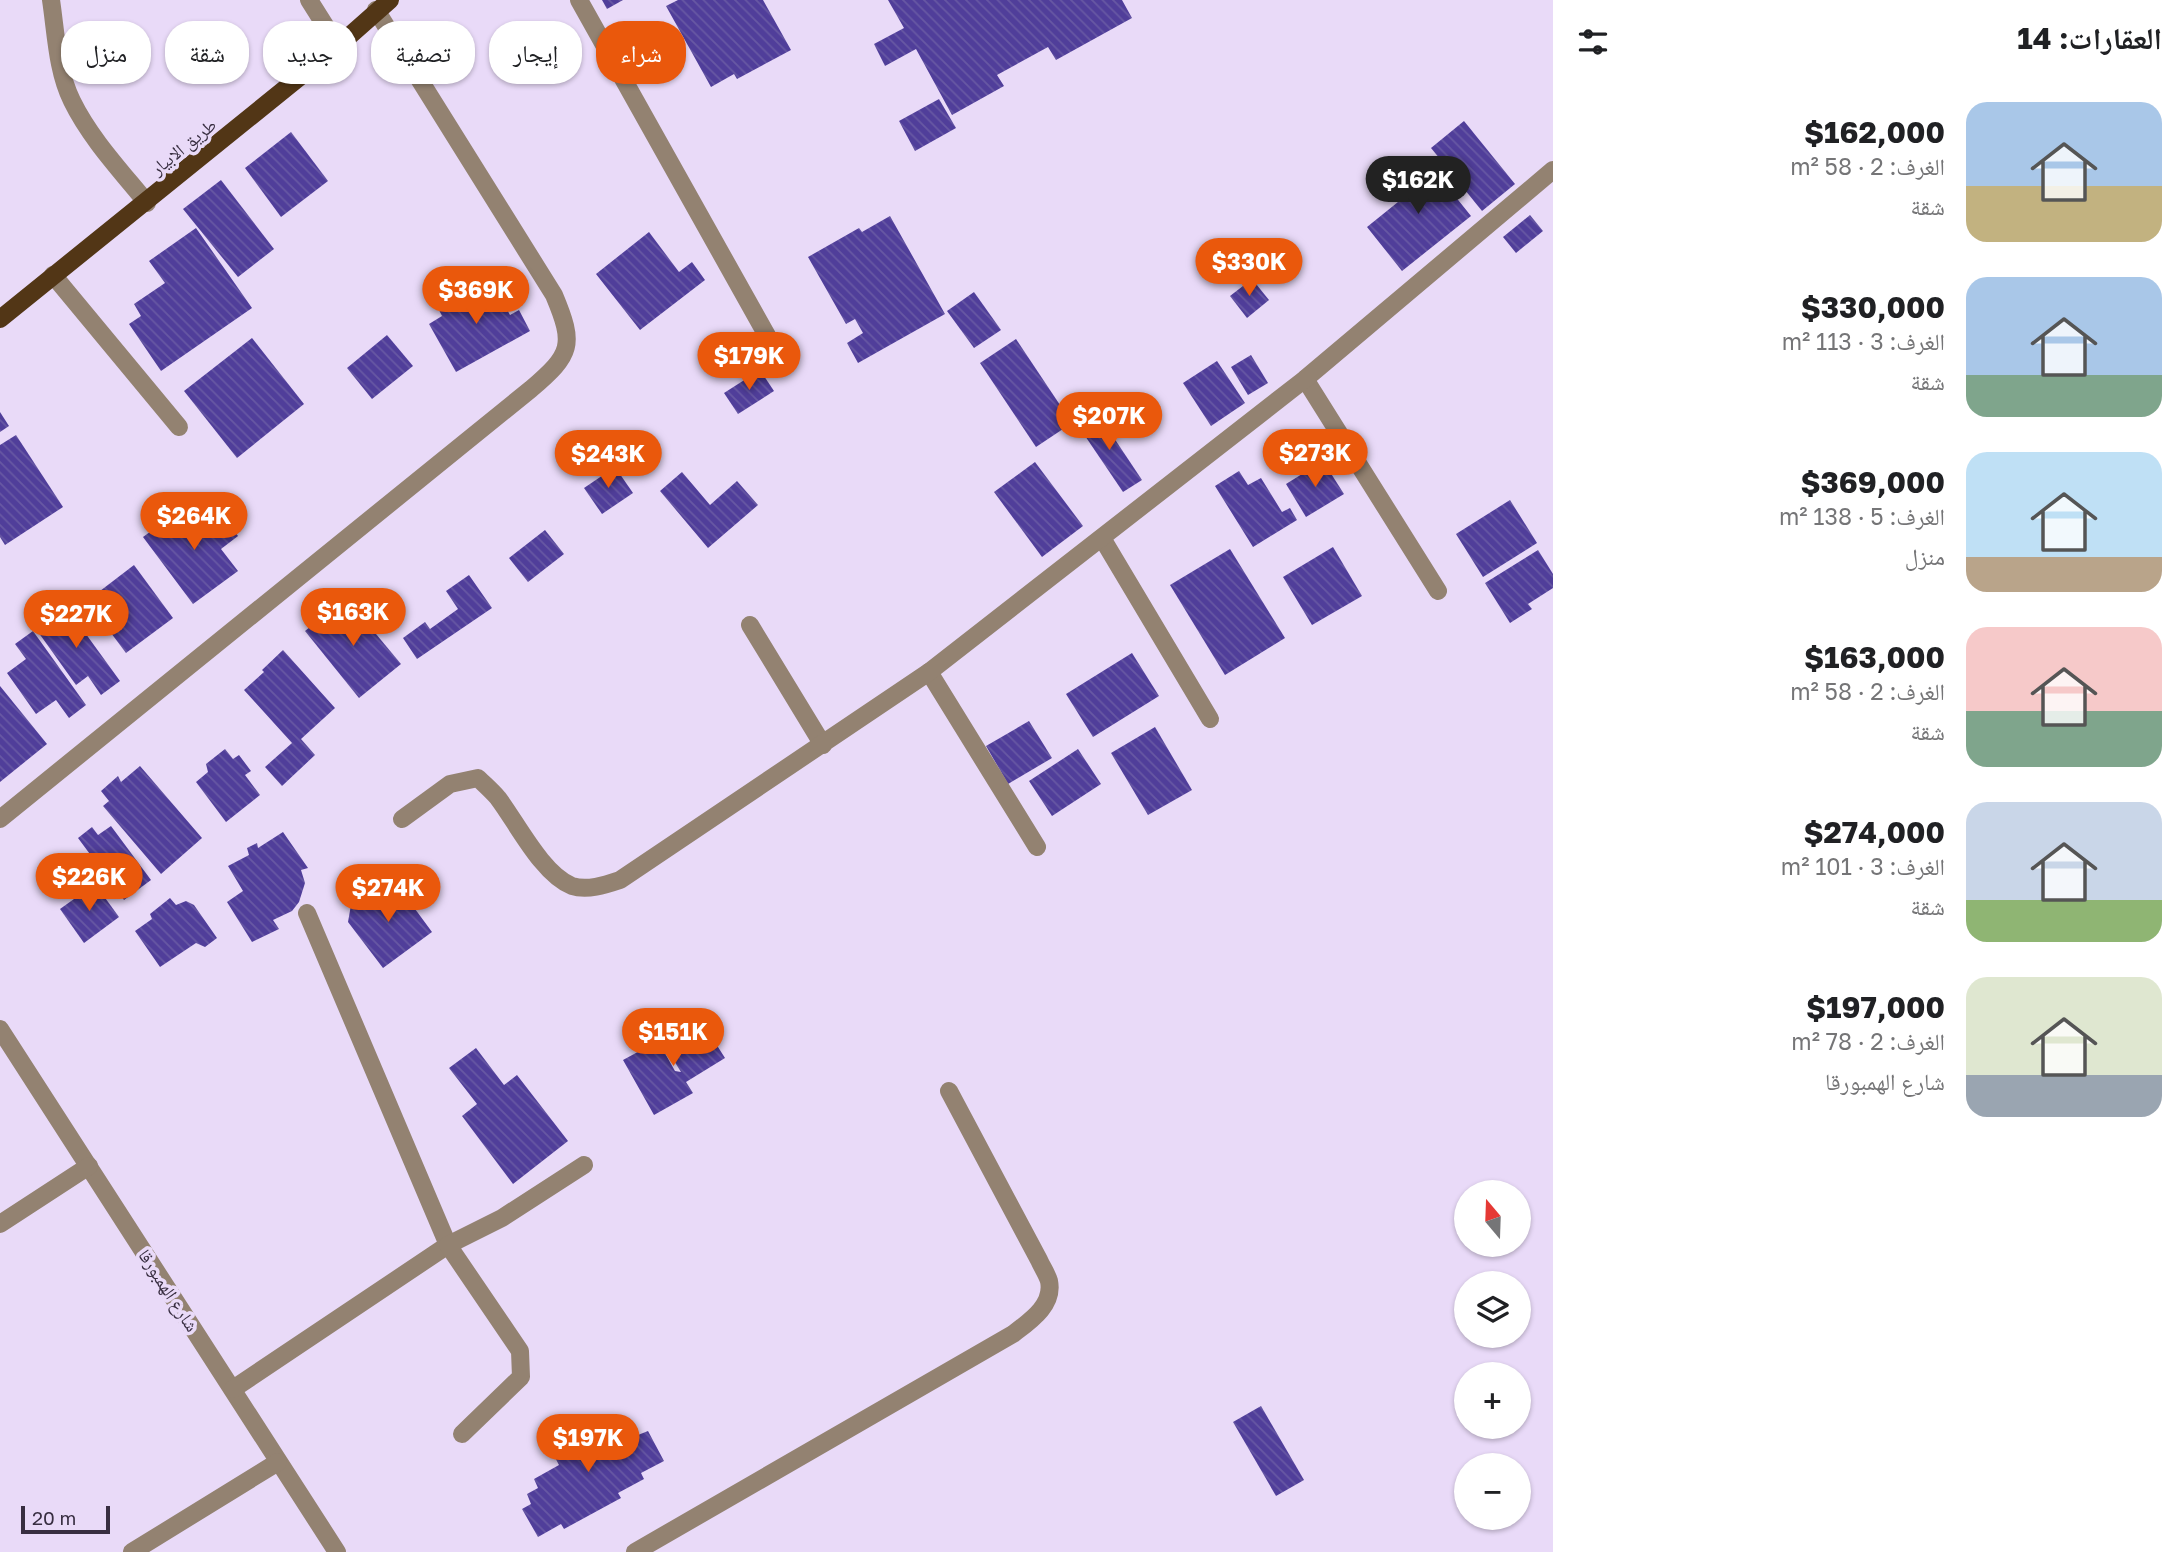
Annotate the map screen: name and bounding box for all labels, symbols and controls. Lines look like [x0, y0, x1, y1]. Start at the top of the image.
text: العقارات: 14 [2017, 20, 2162, 56]
chip: منزل [61, 21, 151, 84]
chip: شقة [165, 21, 249, 84]
chip: جديد [263, 21, 357, 84]
chip: تصفية [371, 21, 475, 84]
chip: إيجار [489, 21, 582, 84]
chip: شراء [596, 21, 686, 84]
icon: filters [1574, 23, 1612, 61]
street label: طريق الابيار [145, 113, 221, 180]
text: $162,000 [1804, 114, 1945, 150]
icon: home [2022, 130, 2106, 214]
text: الغرف: 2 · 58 m² [1790, 152, 1945, 180]
pin: $162K [1369, 156, 1467, 216]
text: $162K [1382, 165, 1454, 193]
text: شقة [1911, 192, 1945, 220]
pin: $330K [1200, 238, 1298, 298]
text: $330K [1211, 247, 1287, 275]
pin: $369K [427, 266, 525, 326]
text: $369K [438, 275, 514, 303]
text: $330,000 [1801, 289, 1945, 325]
icon: home [2022, 305, 2106, 389]
text: الغرف: 3 · 113 m² [1782, 327, 1945, 355]
pin: $179K [700, 332, 798, 392]
text: $179K [713, 341, 785, 369]
text: شقة [1911, 367, 1945, 395]
pin: $207K [1060, 392, 1158, 452]
text: $207K [1072, 401, 1146, 429]
pin: $243K [559, 430, 657, 490]
pin: $273K [1266, 430, 1364, 489]
text: $273K [1279, 438, 1351, 466]
text: $243K [571, 439, 645, 467]
text: $369,000 [1800, 464, 1945, 500]
icon: home [2022, 480, 2106, 564]
pin: $264K [145, 492, 243, 552]
text: $264K [156, 501, 232, 529]
text: الغرف: 5 · 138 m² [1779, 502, 1945, 530]
text: منزل [1905, 542, 1945, 570]
pin: $163K [304, 588, 402, 648]
pin: $227K [27, 590, 125, 650]
text: $163K [317, 597, 389, 625]
text: $227K [40, 599, 112, 627]
text: $163,000 [1804, 639, 1945, 675]
icon: home [2022, 655, 2106, 739]
text: الغرف: 2 · 58 m² [1790, 677, 1945, 705]
text: شقة [1911, 717, 1945, 745]
text: $274,000 [1803, 814, 1945, 850]
icon: home [2022, 830, 2106, 914]
text: الغرف: 3 · 101 m² [1781, 852, 1945, 880]
pin: $226K [40, 853, 138, 913]
text: $226K [52, 862, 126, 890]
pin: $274K [339, 864, 437, 924]
text: $274K [351, 873, 425, 901]
text: شقة [1911, 892, 1945, 920]
text: $197,000 [1806, 989, 1945, 1025]
icon: home [2022, 1005, 2106, 1089]
pin: $151K [624, 1009, 722, 1068]
text: $151K [638, 1017, 708, 1045]
text: الغرف: 2 · 78 m² [1791, 1027, 1945, 1055]
text: شارع الهمبورقا [1825, 1067, 1945, 1095]
north arrow [1454, 1180, 1531, 1256]
map controls [1454, 1180, 1531, 1530]
street label: شارع الهمبورقا [133, 1245, 204, 1336]
button: layers [1454, 1271, 1531, 1348]
button: + [1454, 1362, 1531, 1439]
pin: $197K [539, 1414, 637, 1474]
text: $197K [552, 1423, 624, 1451]
button: − [1454, 1453, 1531, 1530]
scale bar [21, 1503, 110, 1535]
text: 20 m [32, 1506, 76, 1529]

